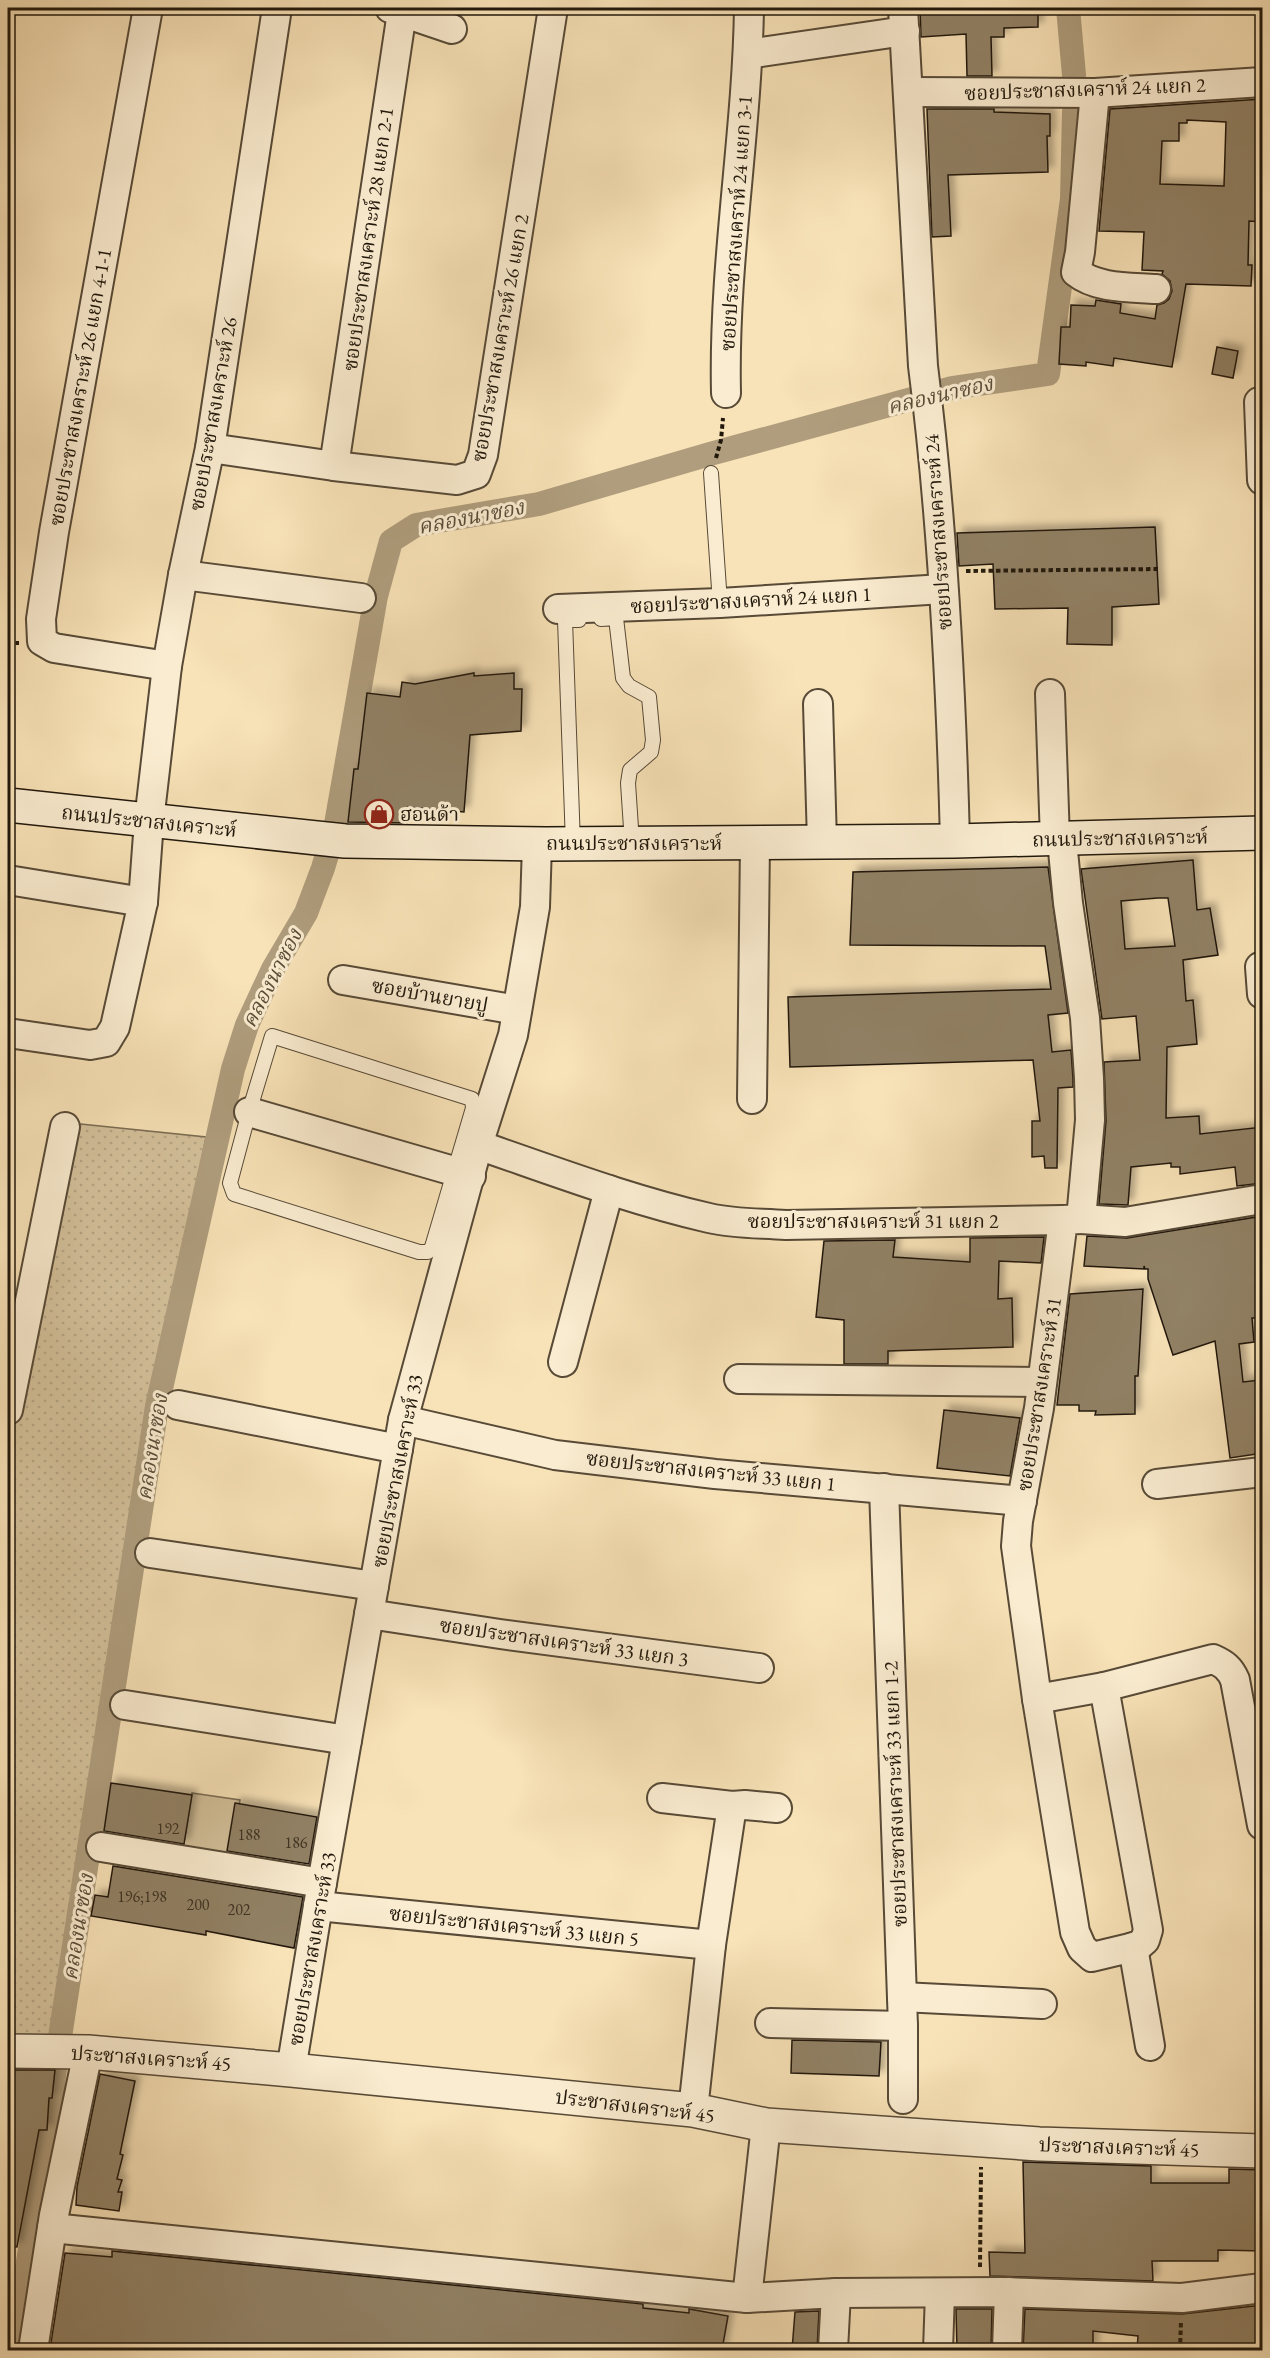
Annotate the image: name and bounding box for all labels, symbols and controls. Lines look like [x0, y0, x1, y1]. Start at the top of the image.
street label: ซอยประชาสงเคราห์ 24 แยก 2 [964, 72, 1206, 106]
street label: ซอยประชาสงเคราห์ 24 แยก 3-1 [714, 94, 758, 352]
street label: ซอยประชาสงเคราะห์ 28 แยก 2-1 [337, 105, 399, 373]
street label: ซอยประชาสงเคราะห์ 26 แยก 2 [465, 212, 535, 464]
street label: ซอยประชาสงเคราะห์ 26 แยก 4-1-1 [43, 246, 117, 528]
street label: ซอยประชาสงเคราะห์ 26 [183, 315, 243, 513]
water label: คลองนาซอง [884, 369, 997, 420]
street label: ซอยประชาสงเคราะห์ 24 [918, 433, 958, 631]
water label: คลองนาซอง [416, 493, 528, 540]
street label: ซอยประชาสงเคราห์ 24 แยก 1 [630, 581, 872, 619]
shop icon: ฮอนด้า [363, 798, 395, 830]
street label: ถนนประชาสงเคราะห์ [60, 799, 238, 843]
place label: ฮอนด้า [400, 801, 459, 827]
street label: ถนนประชาสงเคราะห์ [1032, 823, 1208, 853]
street label: ถนนประชาสงเคราะห์ [546, 830, 722, 856]
water label: คลองนาซอง [235, 922, 309, 1032]
street label: ซอยบ้านยายปู [370, 972, 490, 1018]
street label: ซอยประชาสงเคราะห์ 31 แยก 2 [747, 1208, 999, 1234]
street label: ซอยประชาสงเคราะห์ 31 [1011, 1295, 1067, 1493]
street label: ซอยประชาสงเคราะห์ 33 [366, 1372, 428, 1570]
water label: คลองนาซอง [130, 1390, 173, 1502]
street label: ซอยประชาสงเคราะห์ 33 แยก 1 [585, 1445, 837, 1497]
street label: ซอยประชาสงเคราะห์ 33 แยก 3 [438, 1612, 690, 1672]
street label: ซอยประชาสงเคราะห์ 33 แยก 1-2 [877, 1660, 913, 1927]
house number: 192 [156, 1818, 180, 1839]
house number: 188 [237, 1824, 261, 1845]
house number: 186 [284, 1832, 308, 1853]
street label: ซอยประชาสงเคราะห์ 33 [282, 1850, 342, 2048]
water label: คลองนาซอง [56, 1870, 99, 1982]
house number: 196;198 [117, 1886, 167, 1907]
house number: 200 [186, 1894, 210, 1915]
house number: 202 [227, 1899, 251, 1920]
street label: ซอยประชาสงเคราะห์ 33 แยก 5 [388, 1900, 640, 1952]
street label: ประชาสงเคราะห์ 45 [70, 2039, 232, 2077]
street label: ประชาสงเคราะห์ 45 [554, 2083, 716, 2129]
street label: ประชาสงเคราะห์ 45 [1038, 2131, 1200, 2163]

